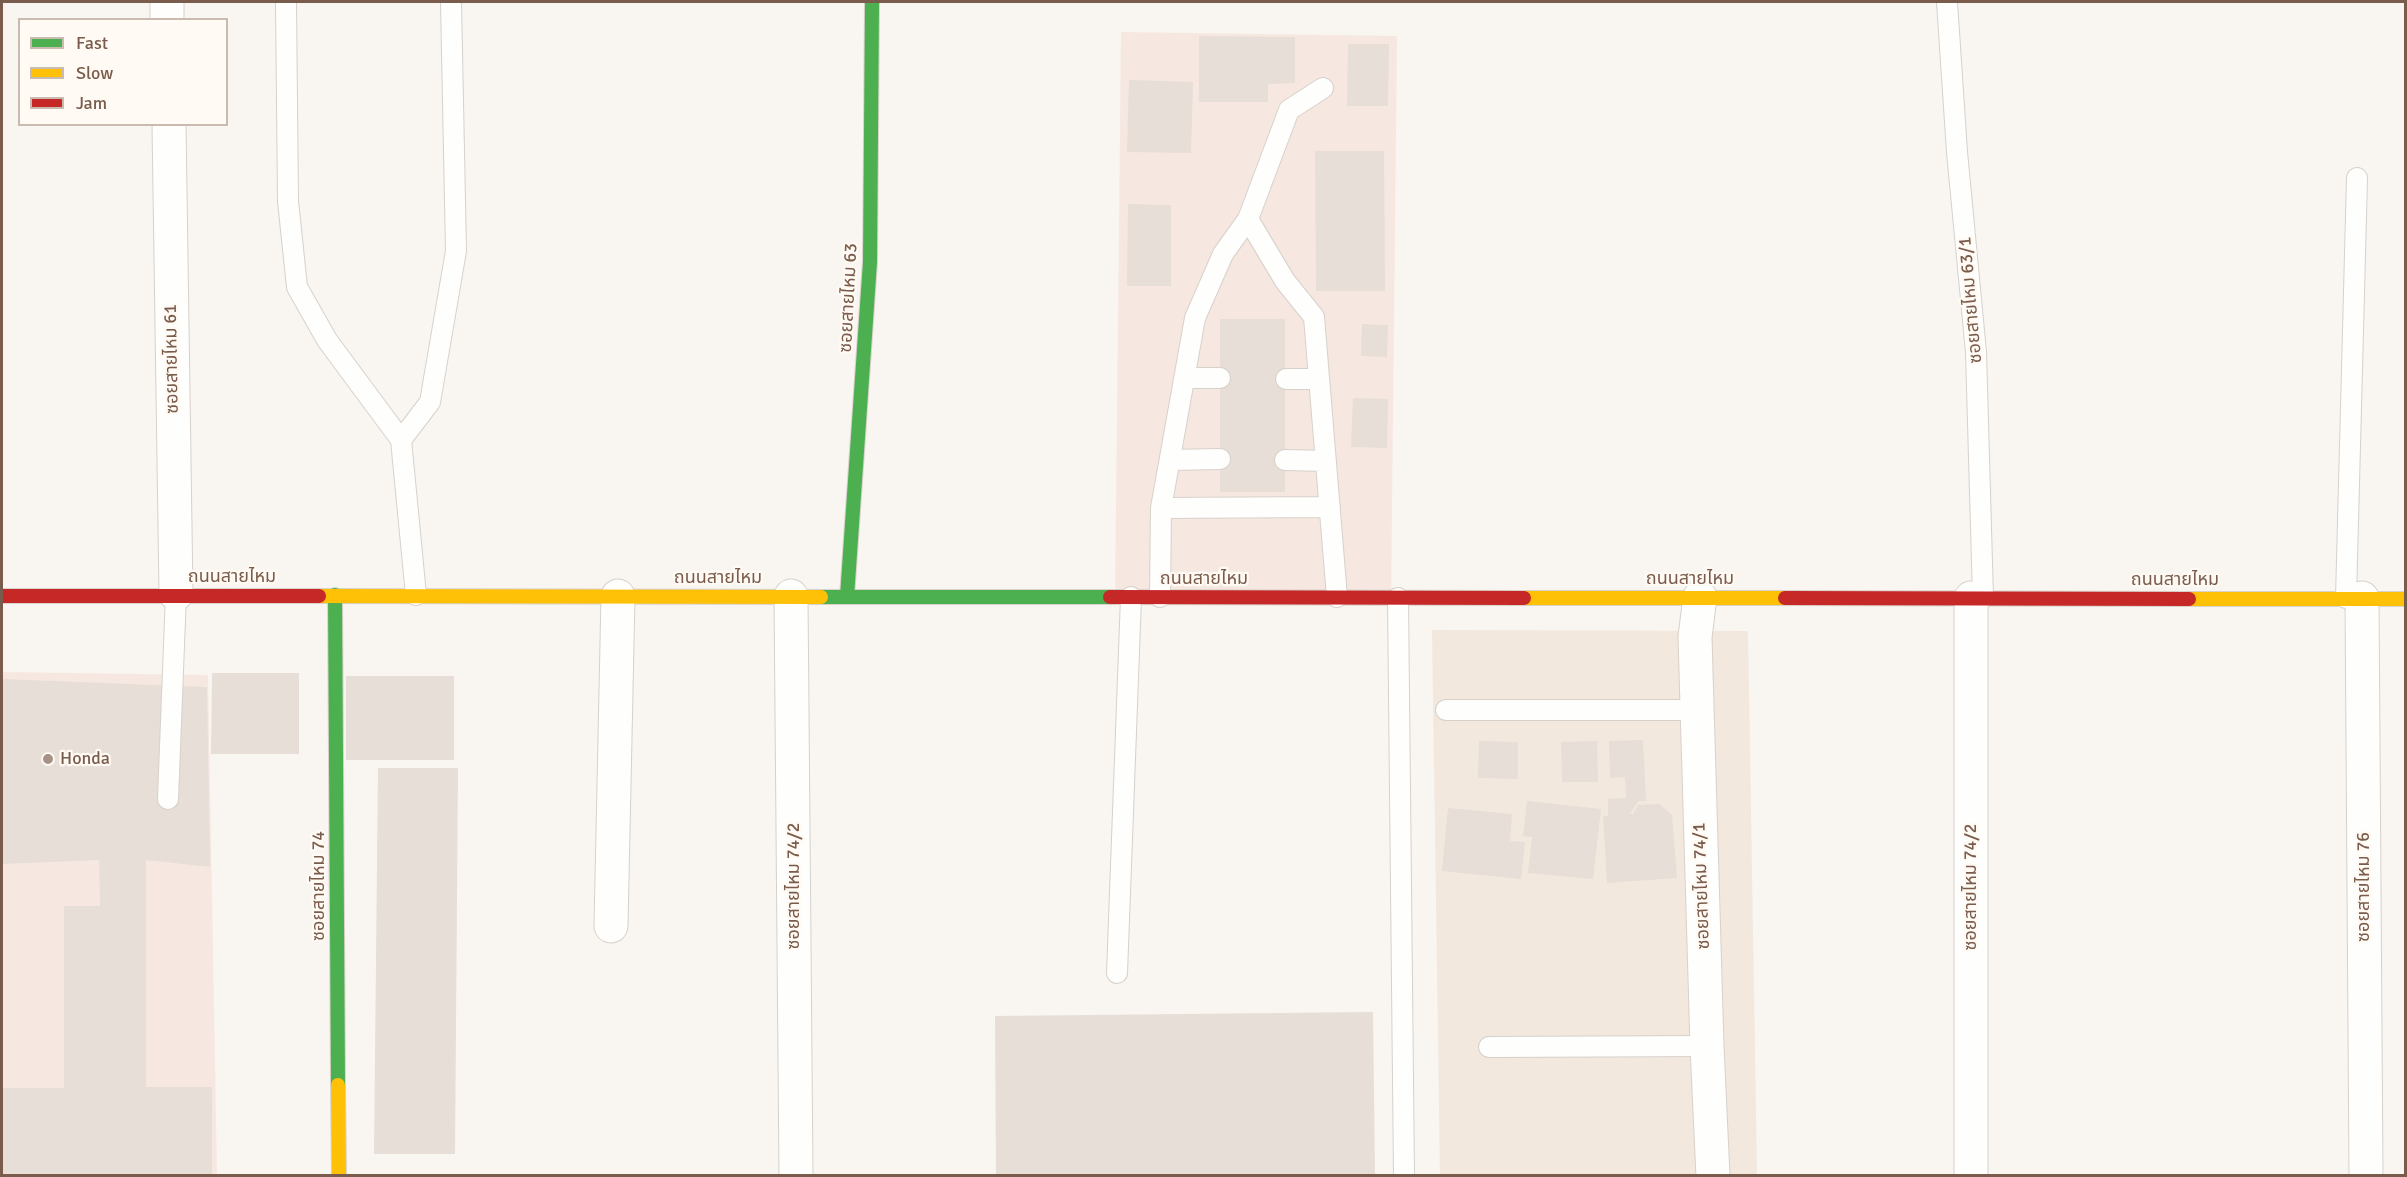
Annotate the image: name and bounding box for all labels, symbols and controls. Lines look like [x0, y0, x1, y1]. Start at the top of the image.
legend [18, 18, 228, 126]
text: Fast [76, 32, 108, 54]
text: Slow [76, 62, 113, 84]
text: Jam [76, 92, 107, 114]
street label: ซอยสายไหม 63/1 [1955, 236, 1987, 364]
street label: ซอยสายไหม 63 [835, 243, 863, 353]
street label: ซอยสายไหม 61 [160, 304, 184, 414]
street label: ถนนสายไหม [188, 566, 276, 588]
street label: ถนนสายไหม [674, 567, 762, 589]
street label: ถนนสายไหม [1160, 568, 1248, 590]
street label: ถนนสายไหม [1646, 568, 1734, 590]
street label: ถนนสายไหม [2131, 569, 2219, 591]
place label: Honda [60, 748, 110, 770]
marker: Honda [41, 752, 55, 766]
street label: ซอยสายไหม 74/2 [783, 822, 805, 950]
street label: ซอยสายไหม 74/1 [1689, 822, 1715, 950]
street label: ซอยสายไหม 74/2 [1960, 823, 1982, 951]
street label: ซอยสายไหม 74 [308, 831, 330, 941]
street label: ซอยสายไหม 76 [2353, 832, 2375, 942]

